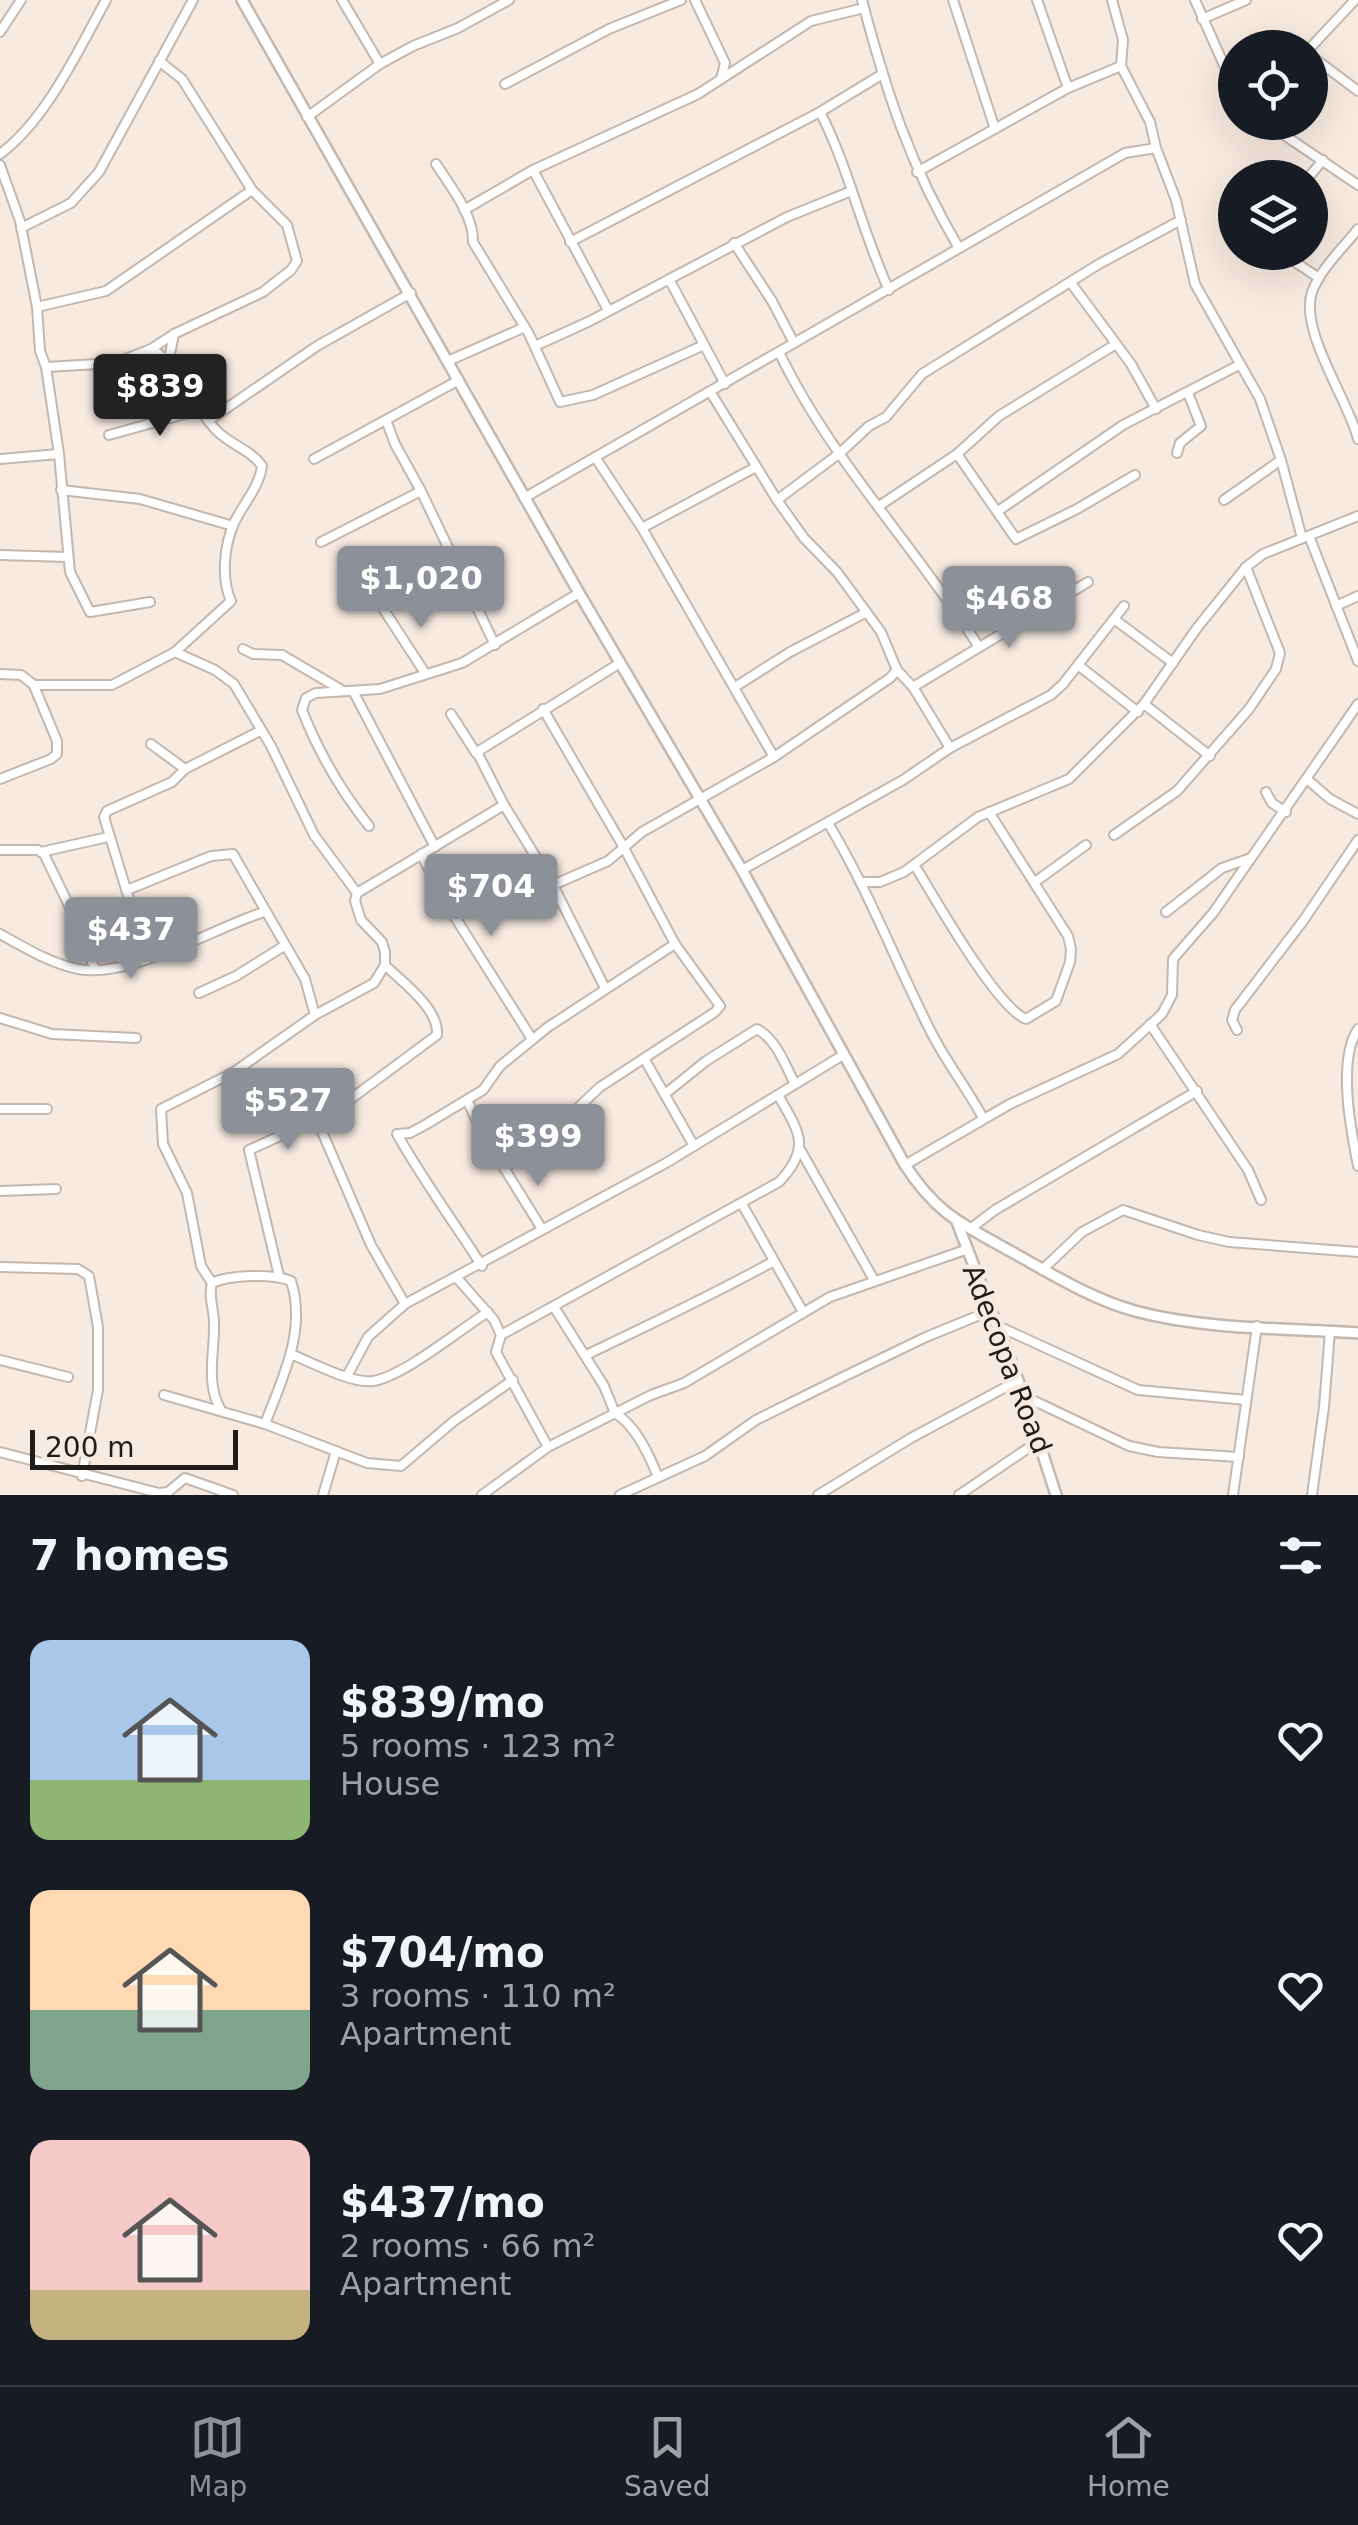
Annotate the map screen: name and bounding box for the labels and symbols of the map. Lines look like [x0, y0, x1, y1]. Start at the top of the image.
pin: $839 [101, 354, 219, 439]
pin: $1,020 [340, 546, 502, 631]
pin: $468 [950, 566, 1068, 651]
pin: $704 [432, 854, 550, 939]
pin: $437 [72, 897, 190, 982]
pin: $527 [229, 1068, 347, 1153]
pin: $399 [479, 1104, 597, 1189]
street label: Adecopa Road [956, 1260, 1058, 1458]
scale bar [30, 1425, 238, 1470]

